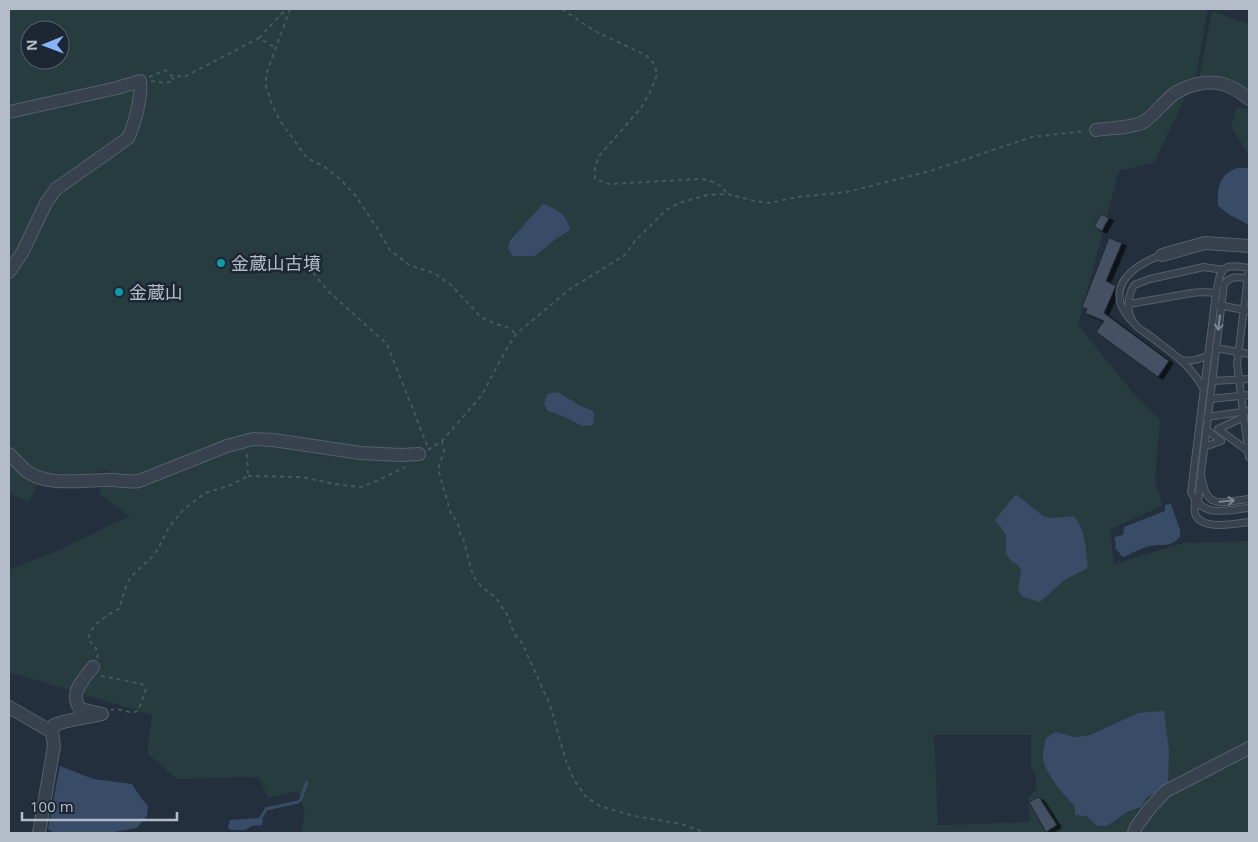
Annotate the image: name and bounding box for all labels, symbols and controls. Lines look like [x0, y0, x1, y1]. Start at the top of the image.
north arrow [20, 20, 70, 70]
text: N [22, 39, 41, 51]
place label: 金蔵山古墳 [231, 251, 321, 275]
marker: 金蔵山古墳 [215, 257, 227, 269]
place label: 金蔵山 [129, 280, 183, 304]
marker: 金蔵山 [113, 286, 125, 298]
one-way arrow [1214, 315, 1224, 331]
one-way arrow [1219, 497, 1235, 506]
scale bar [22, 790, 178, 822]
text: 100 m [30, 796, 74, 816]

